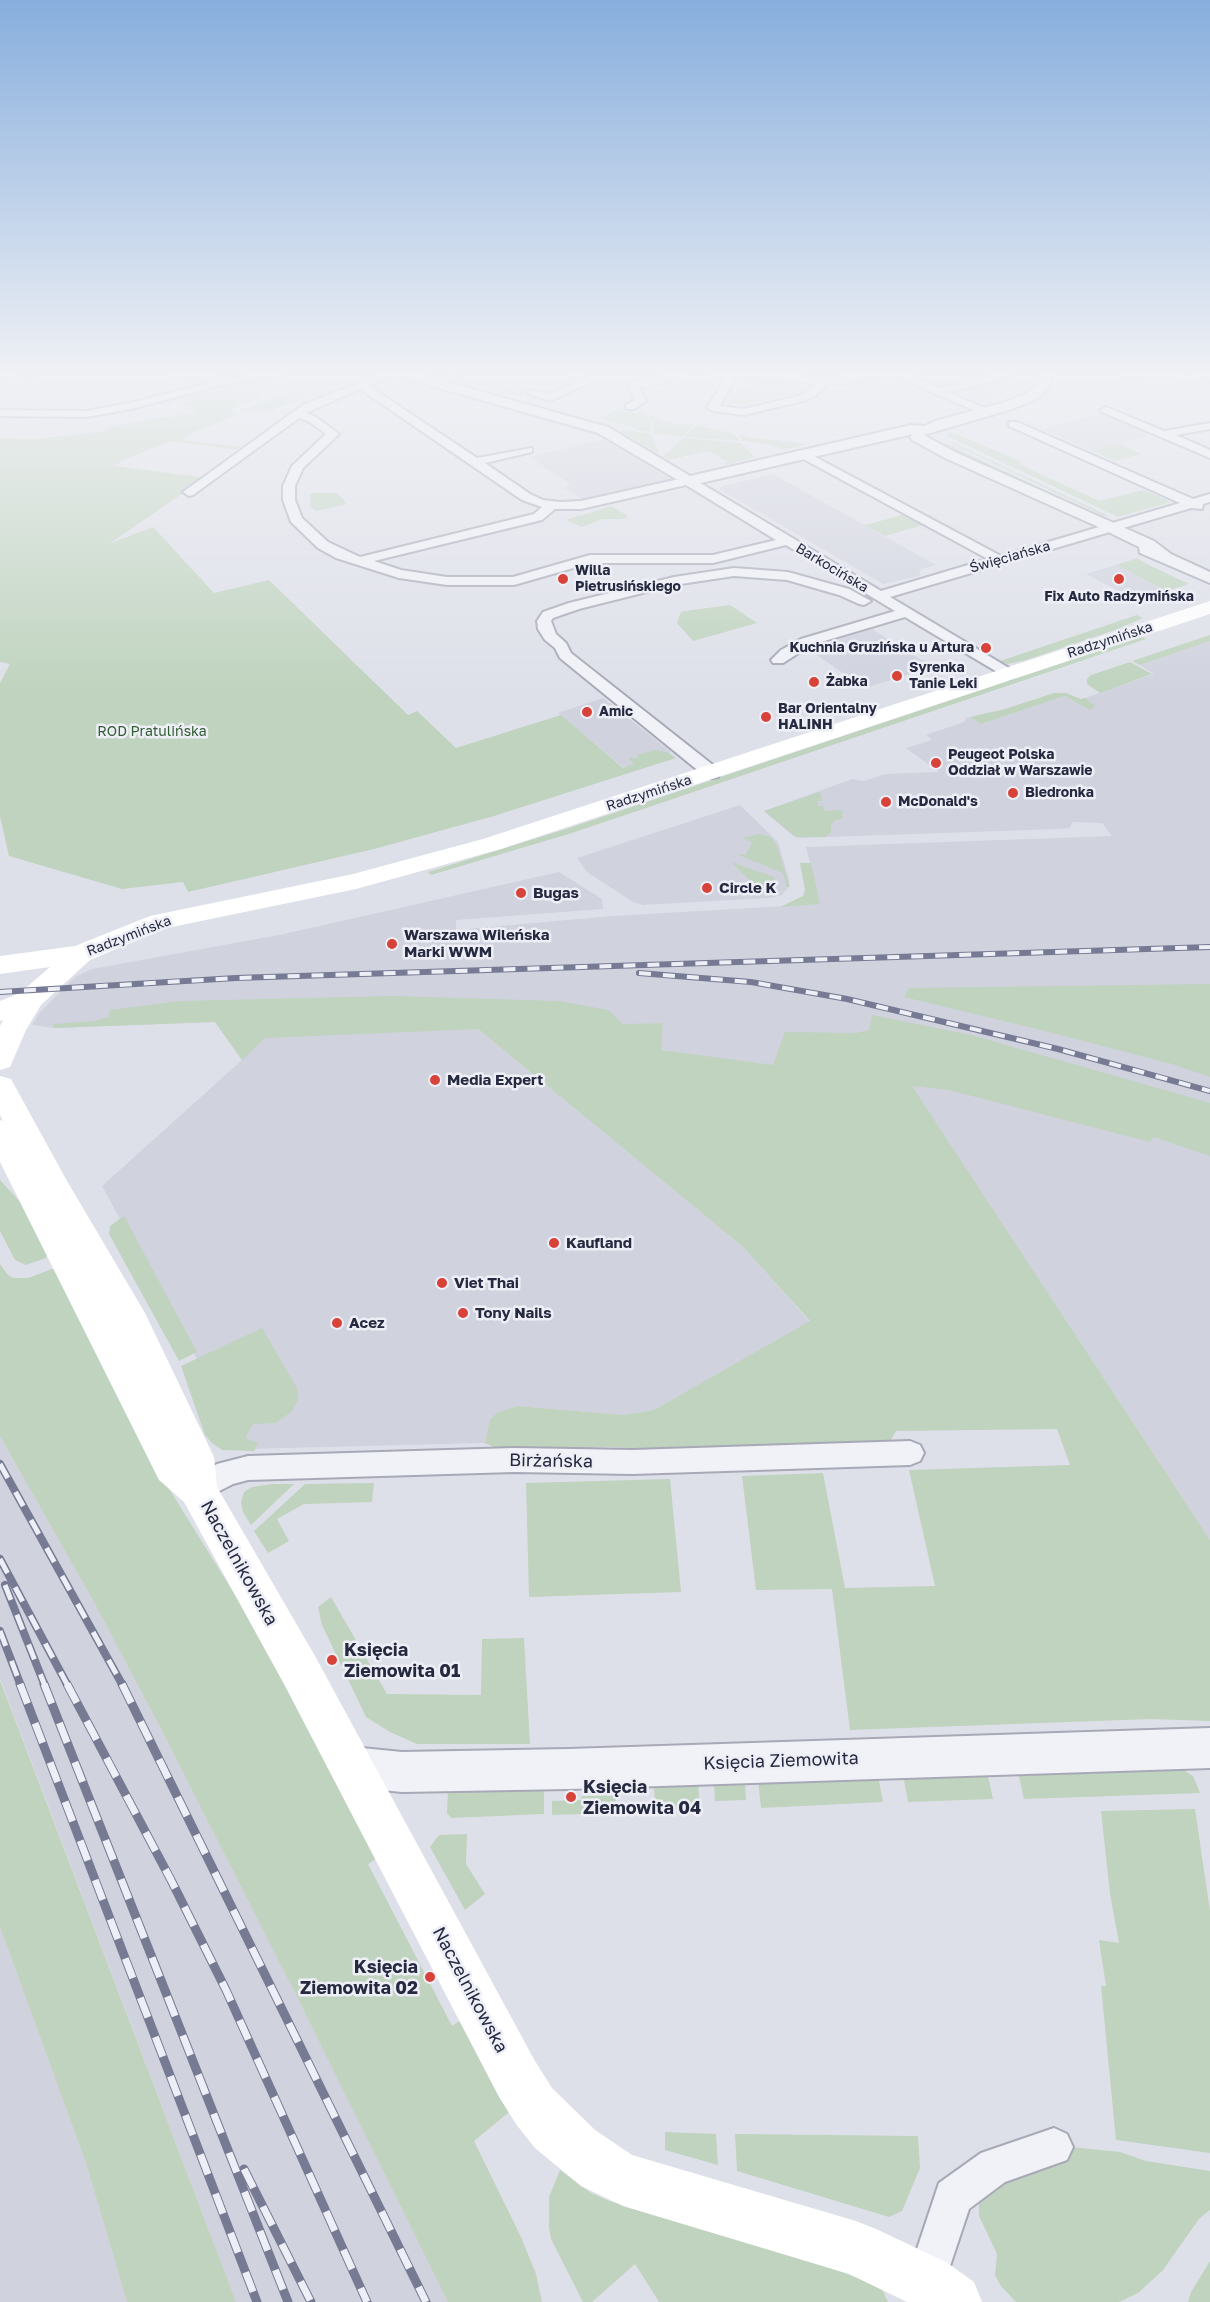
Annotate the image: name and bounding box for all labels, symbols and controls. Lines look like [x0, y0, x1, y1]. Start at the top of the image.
street label: Święciańska [968, 537, 1052, 577]
street label: Barkocińska [793, 540, 871, 596]
place label: Willa Pietrusińskiego [575, 563, 681, 596]
marker: Willa Pietrusińskiego [556, 572, 570, 586]
marker: Fix Auto Radzymińska [1112, 572, 1126, 586]
place label: Fix Auto Radzymińska [1044, 589, 1194, 605]
street label: Radzymińska [1065, 618, 1155, 662]
place label: Kuchnia Gruzińska u Artura [790, 640, 974, 656]
marker: Kuchnia Gruzińska u Artura [979, 641, 993, 655]
place label: Syrenka Tanie Leki [909, 660, 977, 692]
marker: Syrenka Tanie Leki [890, 669, 904, 683]
place label: Żabka [826, 674, 868, 690]
marker: Żabka [807, 675, 821, 689]
place label: Bar Orientalny HALINH [778, 701, 877, 734]
place label: Amic [599, 704, 633, 720]
marker: Amic [580, 705, 594, 719]
marker: Bar Orientalny HALINH [759, 710, 773, 724]
park label: ROD Pratulińska [97, 724, 207, 740]
place label: Peugeot Polska Oddział w Warszawie [948, 747, 1093, 780]
marker: Peugeot Polska Oddział w Warszawie [929, 756, 943, 770]
street label: Radzymińska [604, 771, 694, 815]
place label: Biedronka [1025, 785, 1094, 801]
marker: Biedronka [1006, 786, 1020, 800]
place label: McDonald's [898, 794, 978, 810]
marker: McDonald's [879, 795, 893, 809]
place label: Circle K [719, 879, 776, 897]
marker: Circle K [700, 881, 714, 895]
place label: Bugas [533, 884, 579, 902]
marker: Bugas [514, 886, 528, 900]
street label: Radzymińska [85, 912, 173, 960]
place label: Warszawa Wileńska Marki WWM [404, 926, 550, 961]
marker: Warszawa Wileńska Marki WWM [385, 937, 399, 951]
place label: Media Expert [447, 1071, 543, 1089]
marker: Media Expert [428, 1073, 442, 1087]
place label: Kaufland [566, 1234, 632, 1252]
marker: Kaufland [547, 1236, 561, 1250]
place label: Viet Thai [454, 1274, 519, 1292]
marker: Viet Thai [435, 1276, 449, 1290]
place label: Tony Nails [475, 1304, 552, 1322]
marker: Tony Nails [456, 1306, 470, 1320]
place label: Acez [349, 1314, 385, 1332]
marker: Acez [330, 1316, 344, 1330]
street label: Birżańska [509, 1449, 593, 1473]
street label: Naczelnikowska [196, 1497, 282, 1629]
place label: Księcia Ziemowita 01 [344, 1639, 460, 1682]
marker: Księcia Ziemowita 01 [325, 1653, 339, 1667]
street label: Księcia Ziemowita [703, 1747, 859, 1775]
place label: Księcia Ziemowita 04 [583, 1776, 701, 1818]
marker: Księcia Ziemowita 04 [564, 1790, 578, 1804]
street label: Naczelnikowska [428, 1923, 512, 2057]
place label: Księcia Ziemowita 02 [300, 1956, 418, 1998]
marker: Księcia Ziemowita 02 [423, 1970, 437, 1984]

